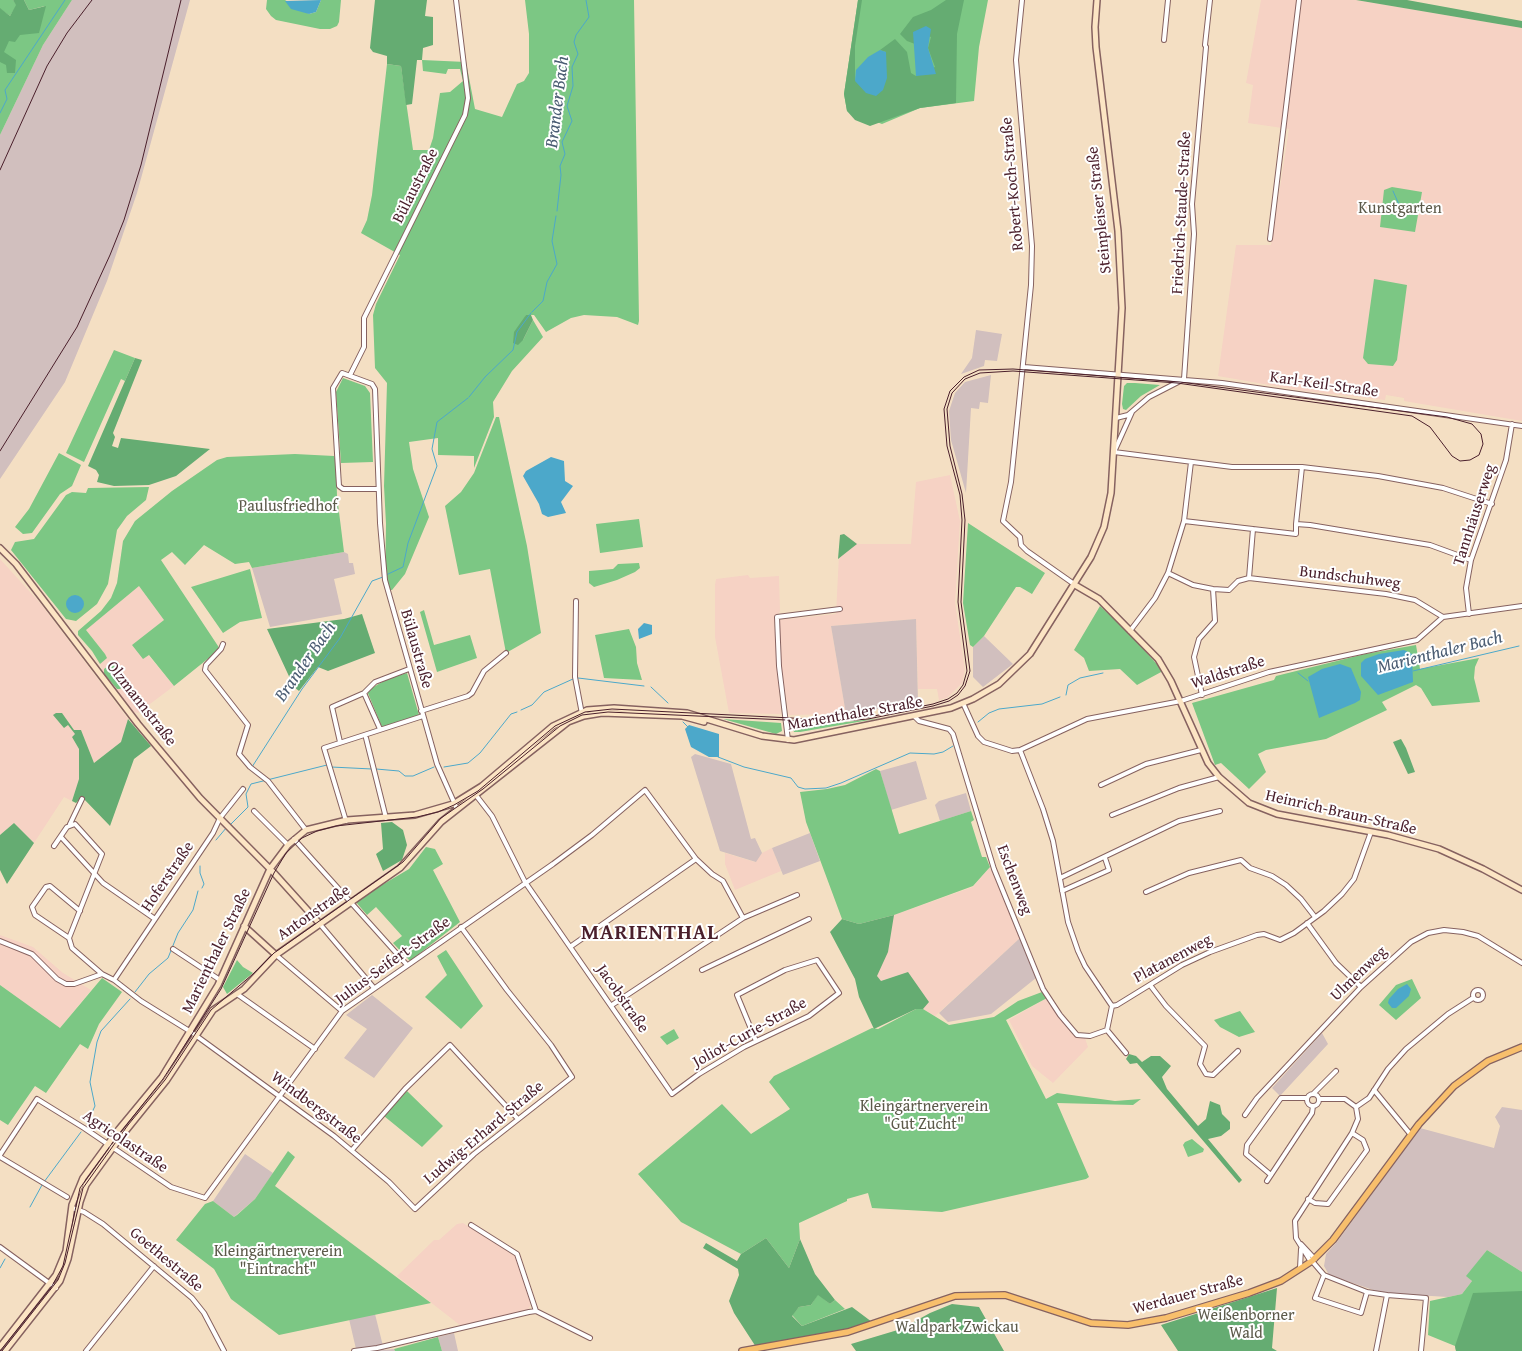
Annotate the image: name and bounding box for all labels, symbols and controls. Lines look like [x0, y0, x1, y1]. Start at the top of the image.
water label: Brander Bach [542, 55, 574, 149]
street label: Robert-Koch-Straße [998, 116, 1028, 252]
street label: Friedrich-Staude-Straße [1168, 131, 1196, 295]
street label: Bülaustraße [389, 145, 443, 227]
street label: Steinpleiser Straße [1084, 145, 1116, 275]
park label: Kunstgarten [1358, 199, 1442, 219]
street label: Karl-Keil-Straße [1268, 368, 1380, 402]
street label: Tannhäuserweg [1449, 462, 1501, 568]
park label: Paulusfriedhof [239, 497, 337, 517]
street label: Bundschuhweg [1298, 562, 1402, 594]
street label: Bülaustraße [396, 607, 436, 691]
water label: Brander Bach [271, 618, 341, 706]
water label: Marienthaler Bach [1375, 627, 1505, 679]
street label: Waldstraße [1189, 652, 1267, 694]
street label: Olzmannstraße [102, 658, 180, 750]
street label: Marienthaler Straße [786, 693, 924, 735]
street label: Heinrich-Braun-Straße [1264, 786, 1418, 840]
street label: Hoferstraße [137, 838, 199, 916]
street label: Eschenweg [992, 842, 1036, 918]
street label: Antonstraße [274, 881, 354, 945]
street label: Marienthaler Straße [178, 885, 256, 1017]
street label: Julius-Seifert-Straße [332, 913, 454, 1009]
district label: MARIENTHAL [580, 921, 720, 947]
street label: Platanenweg [1131, 930, 1215, 988]
street label: Ulmenweg [1327, 942, 1391, 1006]
street label: Jacobstraße [591, 961, 653, 1037]
street label: Joliot-Curie-Straße [690, 994, 810, 1072]
street label: Windbergstraße [267, 1068, 365, 1148]
street label: Ludwig-Erhard-Straße [420, 1077, 548, 1189]
park label: Kleingärtnerverein "Gut Zucht" [860, 1097, 988, 1135]
street label: Agricolastraße [79, 1106, 171, 1178]
street label: Goethestraße [125, 1224, 207, 1296]
park label: Kleingärtnerverein "Eintracht" [214, 1242, 342, 1280]
street label: Werdauer Straße [1131, 1271, 1245, 1319]
park label: Weißenborner Wald [1198, 1306, 1294, 1344]
park label: Waldpark Zwickau [895, 1318, 1019, 1338]

